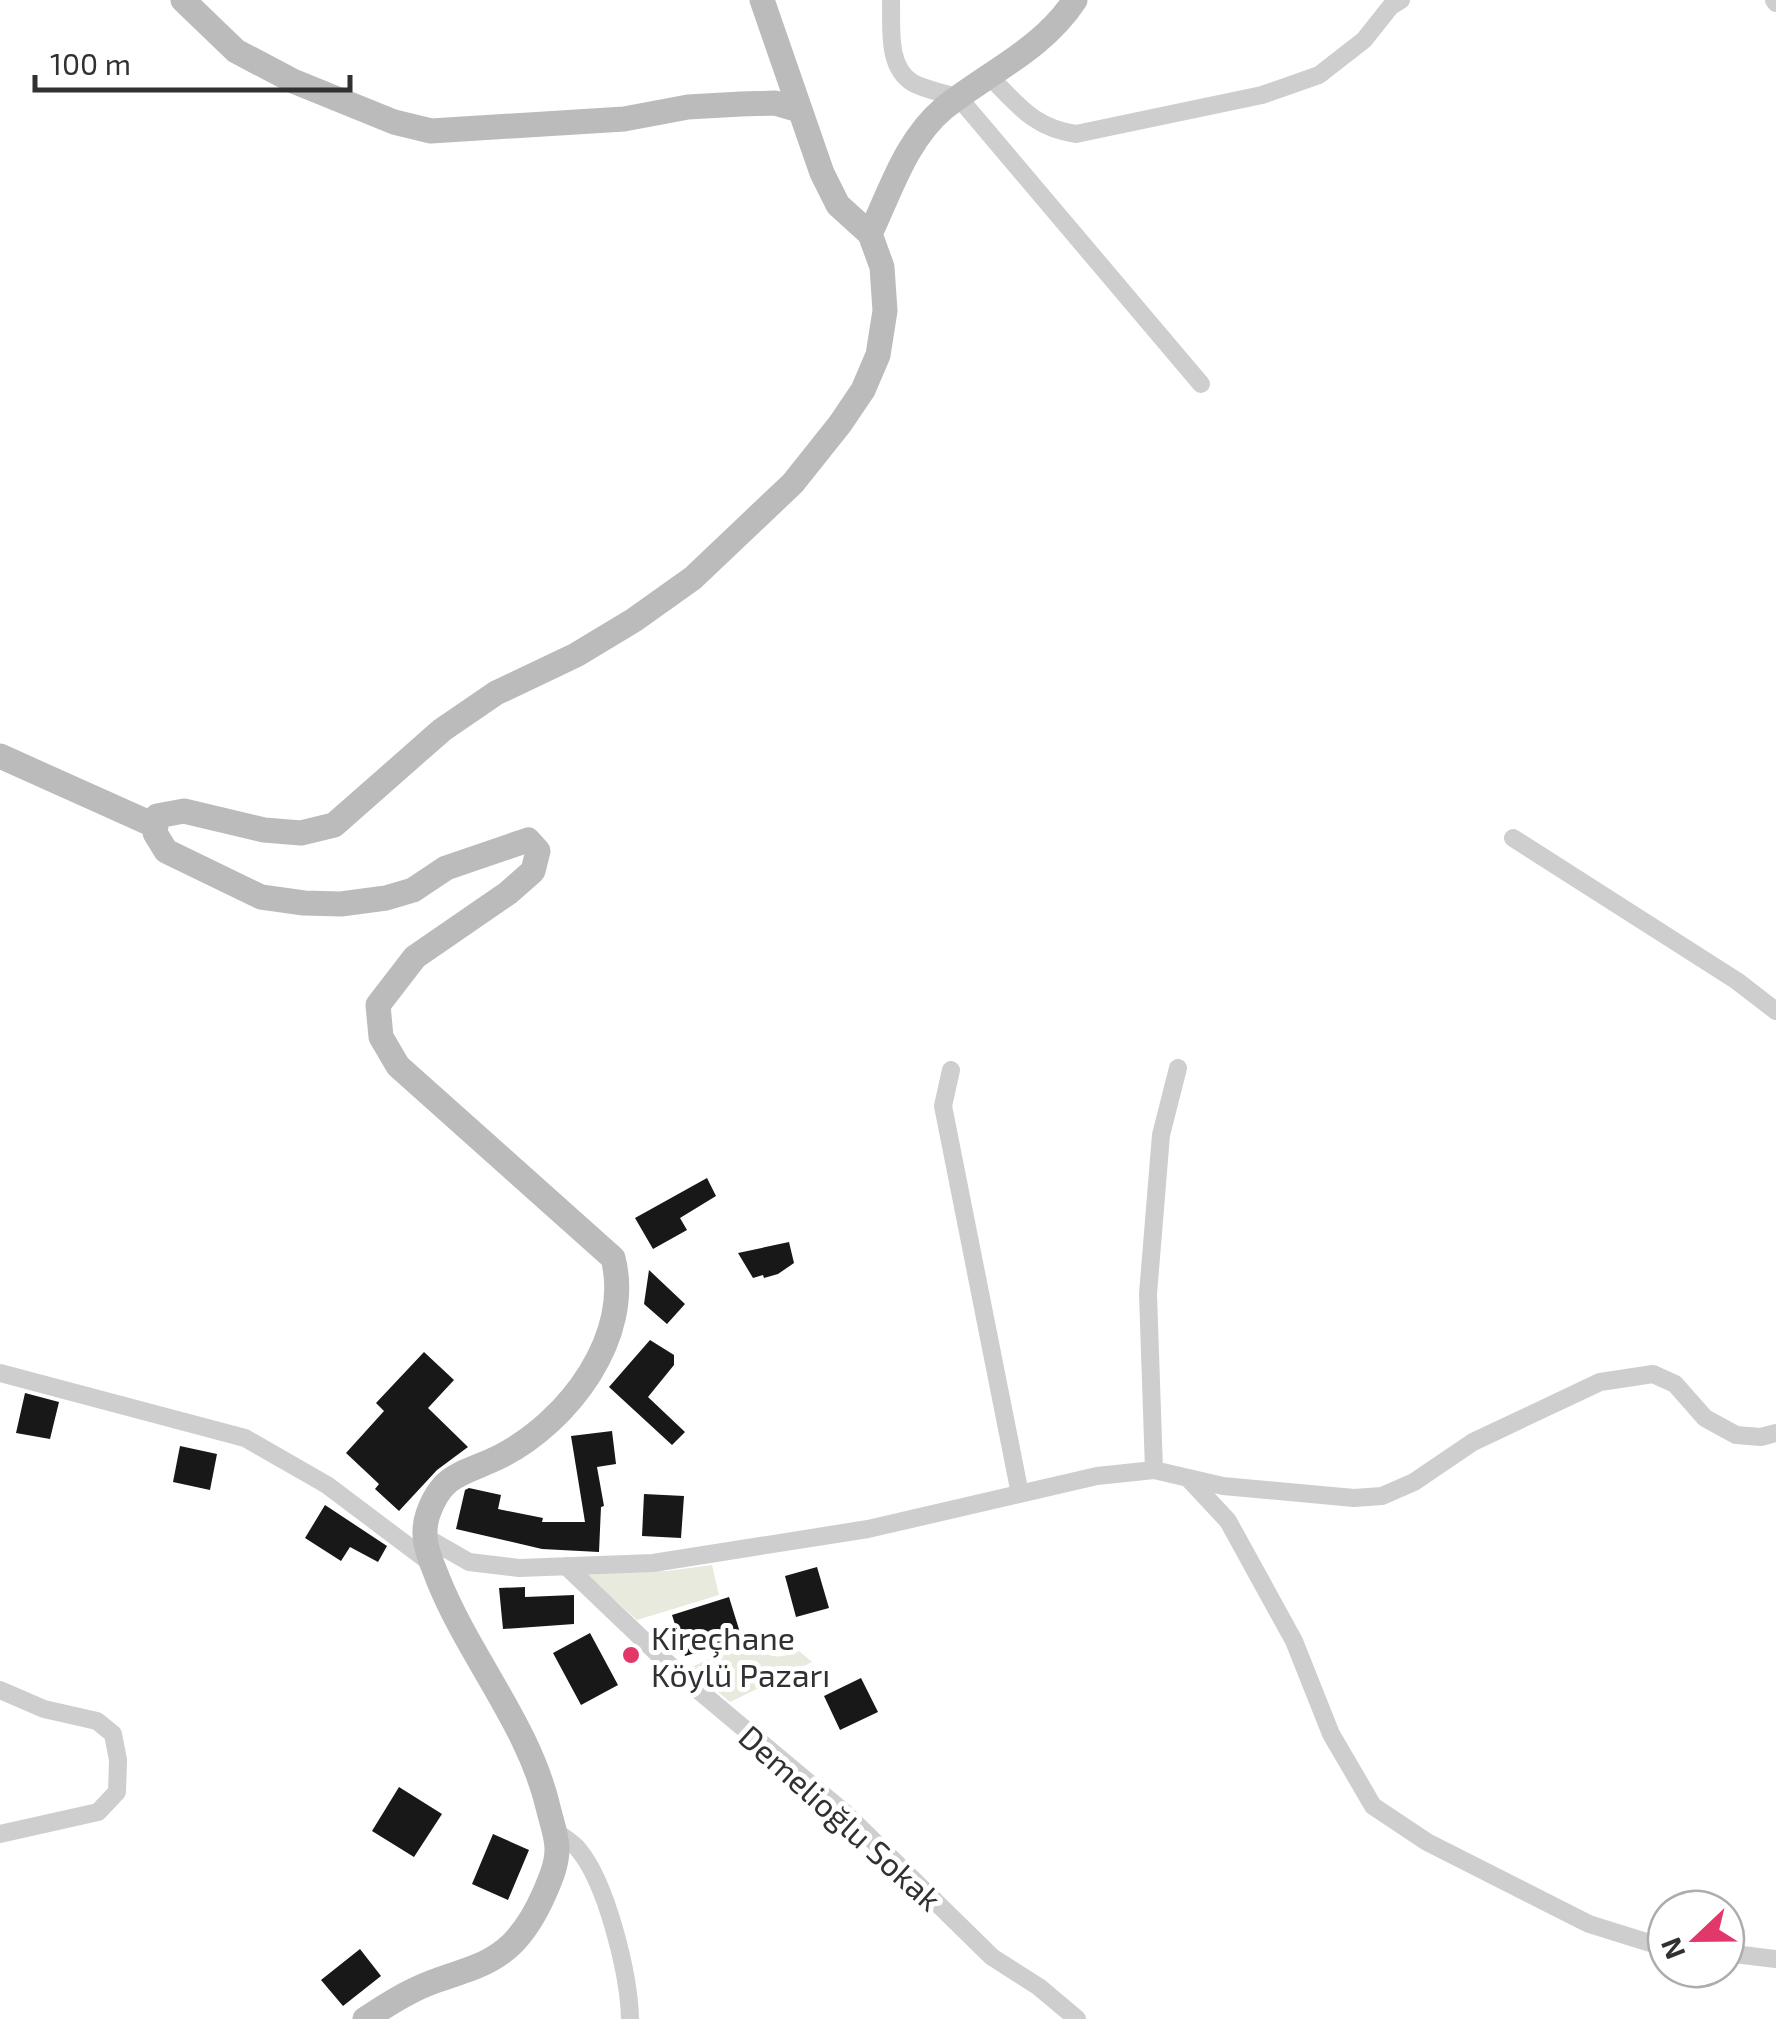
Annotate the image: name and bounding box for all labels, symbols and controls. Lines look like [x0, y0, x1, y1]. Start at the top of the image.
scale bar [35, 30, 350, 92]
text: 100 m [50, 45, 131, 81]
place label: Kireçhane Köylü Pazarı [651, 1618, 830, 1693]
marker: Kireçhane Köylü Pazarı [620, 1644, 642, 1666]
street label: Demelioğlu Sokak [732, 1716, 950, 1918]
north arrow [1646, 1889, 1746, 1989]
text: N [1652, 1933, 1691, 1964]

